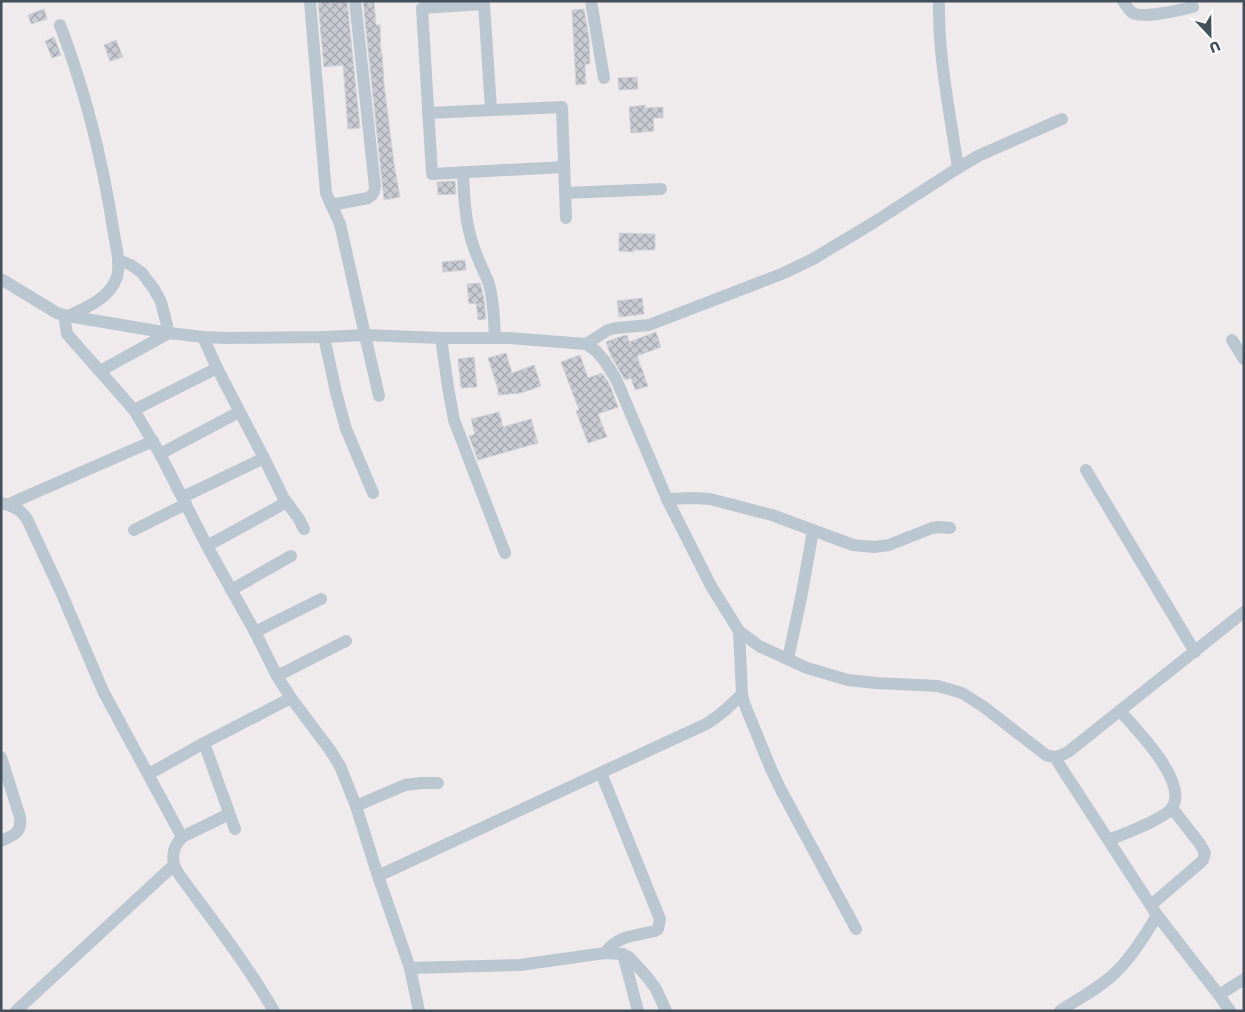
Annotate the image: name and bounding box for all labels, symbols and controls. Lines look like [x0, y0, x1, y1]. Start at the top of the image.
north arrow [1185, 10, 1235, 60]
text: U [1207, 38, 1223, 57]

